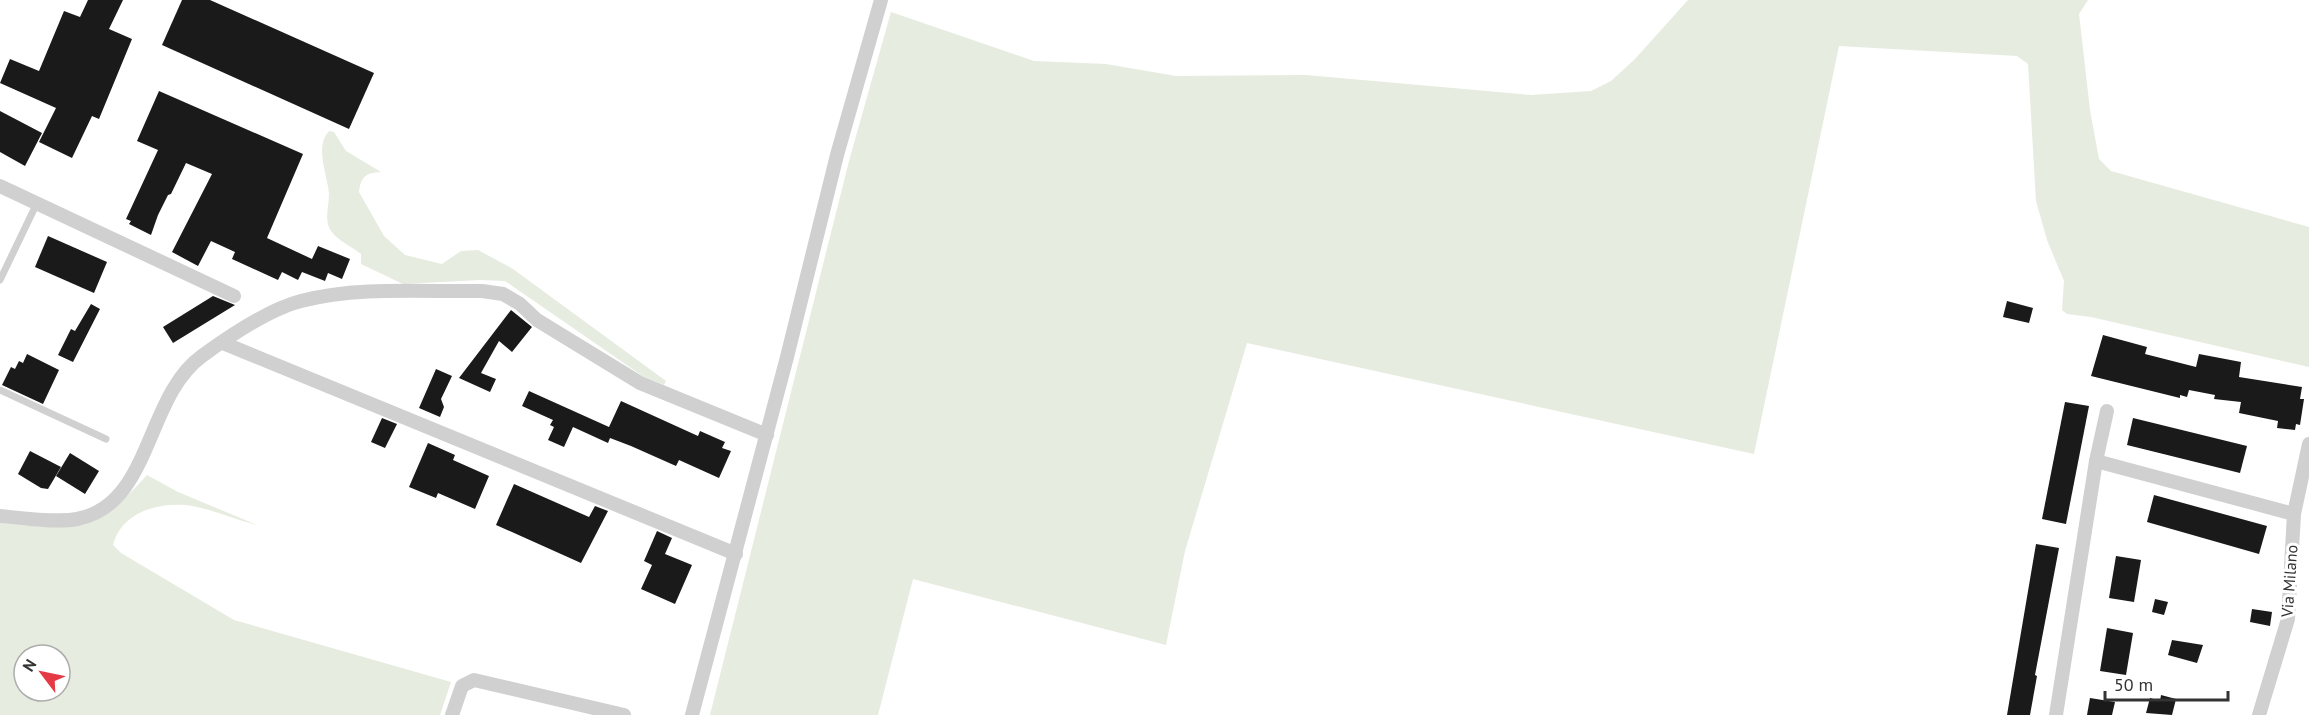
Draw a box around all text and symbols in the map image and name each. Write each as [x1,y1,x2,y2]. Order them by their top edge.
street label: Via Milano [2276,544,2302,619]
north arrow [12,643,72,703]
text: N [18,655,41,675]
scale bar [2105,664,2228,702]
text: 50 m [2114,673,2153,696]

